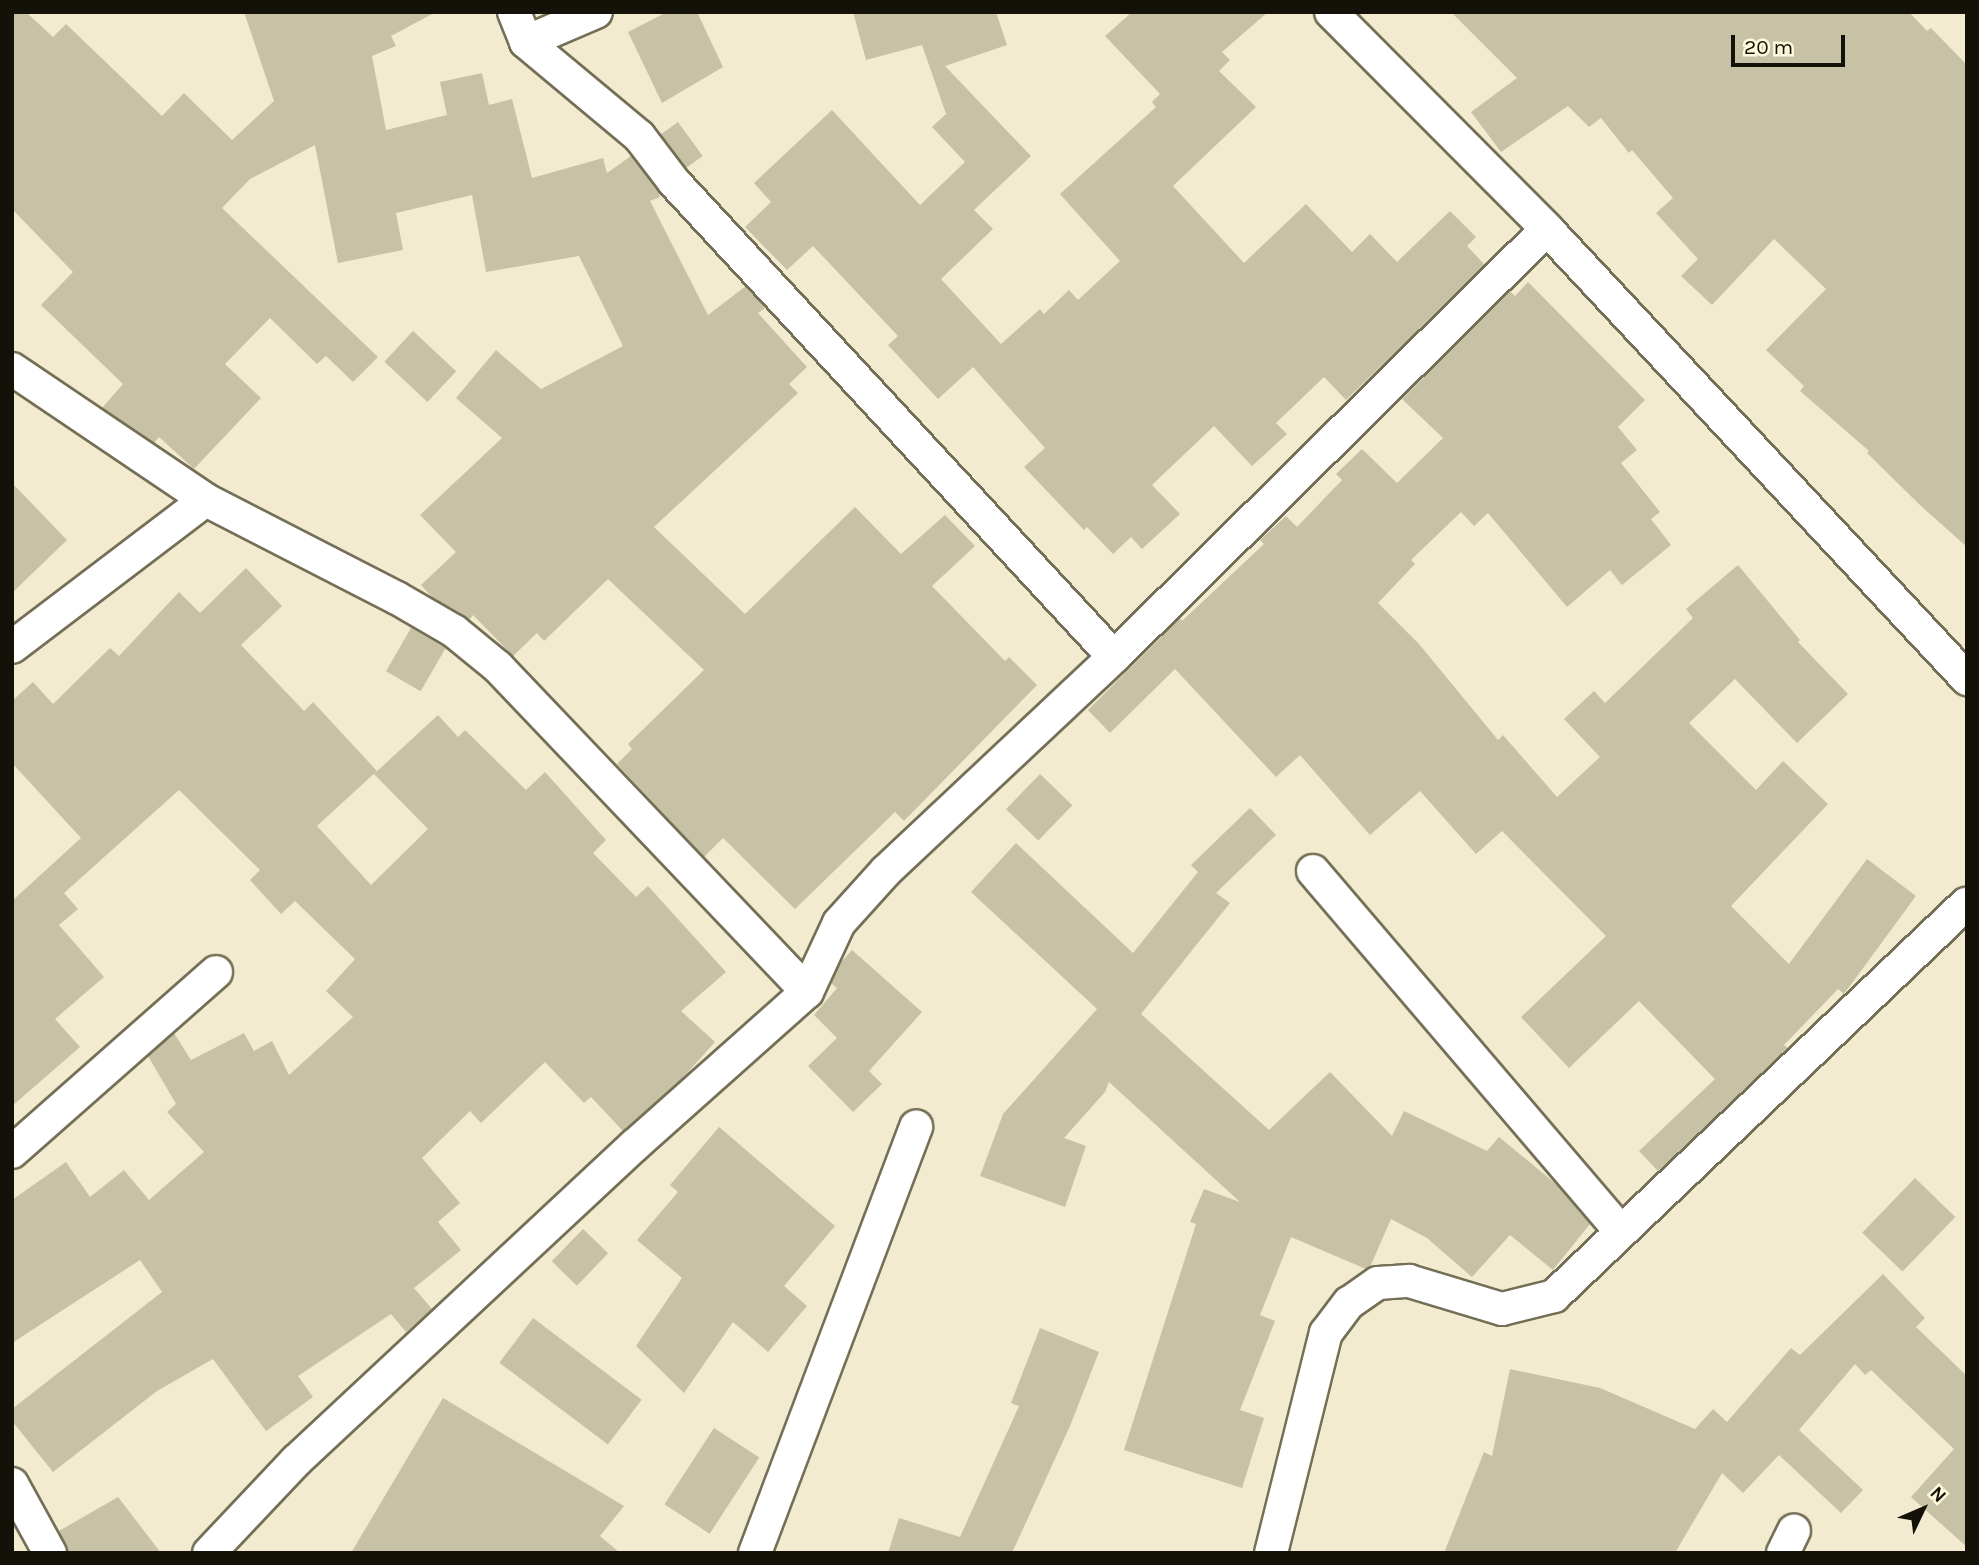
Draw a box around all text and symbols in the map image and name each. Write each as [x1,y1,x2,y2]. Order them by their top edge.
scale bar [1734,21,1848,65]
text: 20 m [1744,35,1793,59]
north arrow [1888,1474,1958,1544]
text: N [1925,1482,1951,1507]

